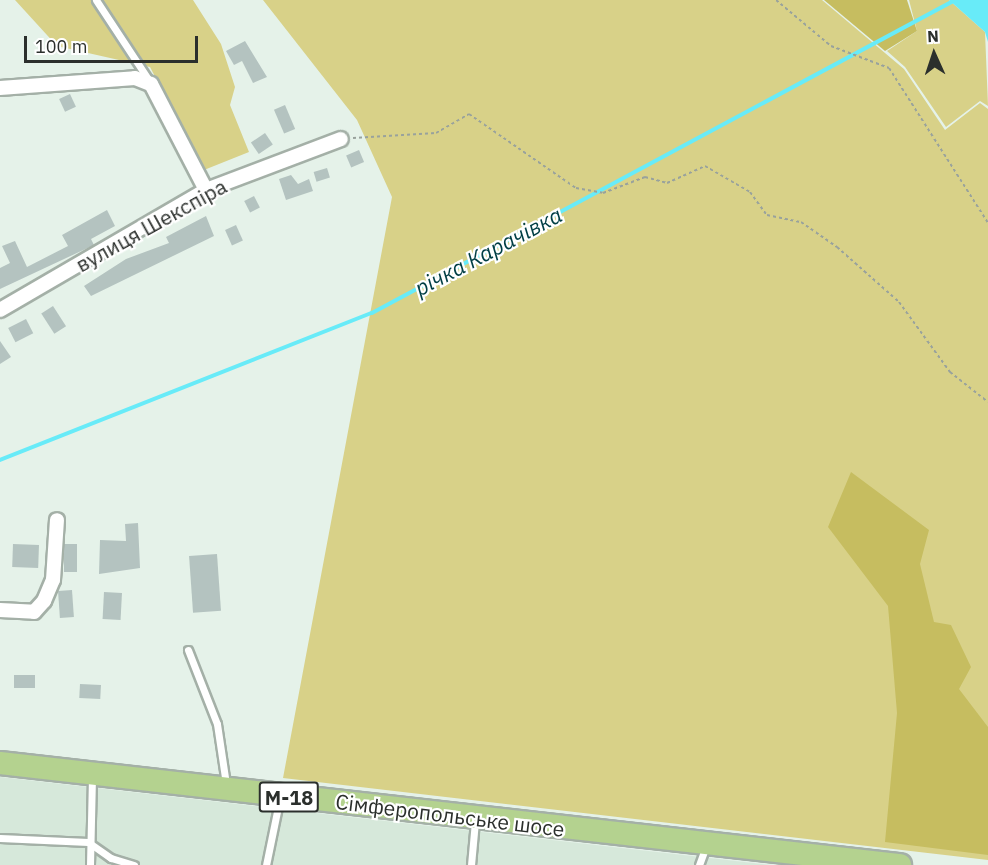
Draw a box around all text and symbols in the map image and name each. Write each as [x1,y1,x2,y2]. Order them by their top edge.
scale bar [27,24,201,62]
north arrow [904,24,964,84]
text: N [927,26,939,46]
text: 100 m [35,35,87,58]
street label: вулиця Шекспіра [71,173,231,277]
water label: річка Карачівка [410,201,566,301]
road number: М-18 [258,780,320,814]
street label: Сімферопольське шосе [334,788,566,842]

